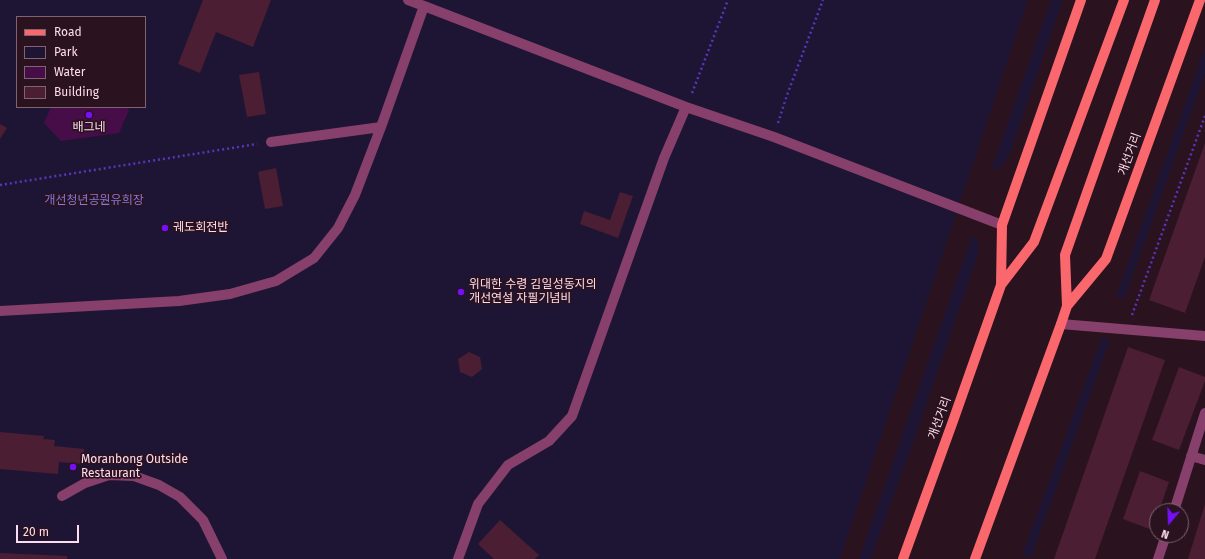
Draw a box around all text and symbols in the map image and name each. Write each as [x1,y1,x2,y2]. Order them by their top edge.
legend [16,16,146,108]
text: Road [54,25,82,39]
text: Park [54,45,78,59]
text: Water [54,65,85,79]
text: Building [54,85,99,99]
marker: 배그네 [84,110,94,120]
place label: 배그네 [72,121,106,135]
street label: 개선거리 [1116,131,1144,177]
park label: 개선청년공원유희장 [44,194,144,208]
place label: 궤도회전반 [173,221,228,235]
marker: 궤도회전반 [160,223,170,233]
place label: 위대한 수령 김일성동지의 개선연설 자필기념비 [469,278,597,306]
marker: 위대한 수령 김일성동지의 개선연설 자필기념비 [456,287,466,297]
street label: 개선거리 [926,395,954,441]
place label: Moranbong Outside Restaurant [81,453,188,481]
marker: Moranbong Outside Restaurant [68,462,78,472]
north arrow [1149,503,1189,543]
scale bar [18,517,81,543]
text: 20 m [23,525,49,539]
text: N [1160,527,1171,541]

